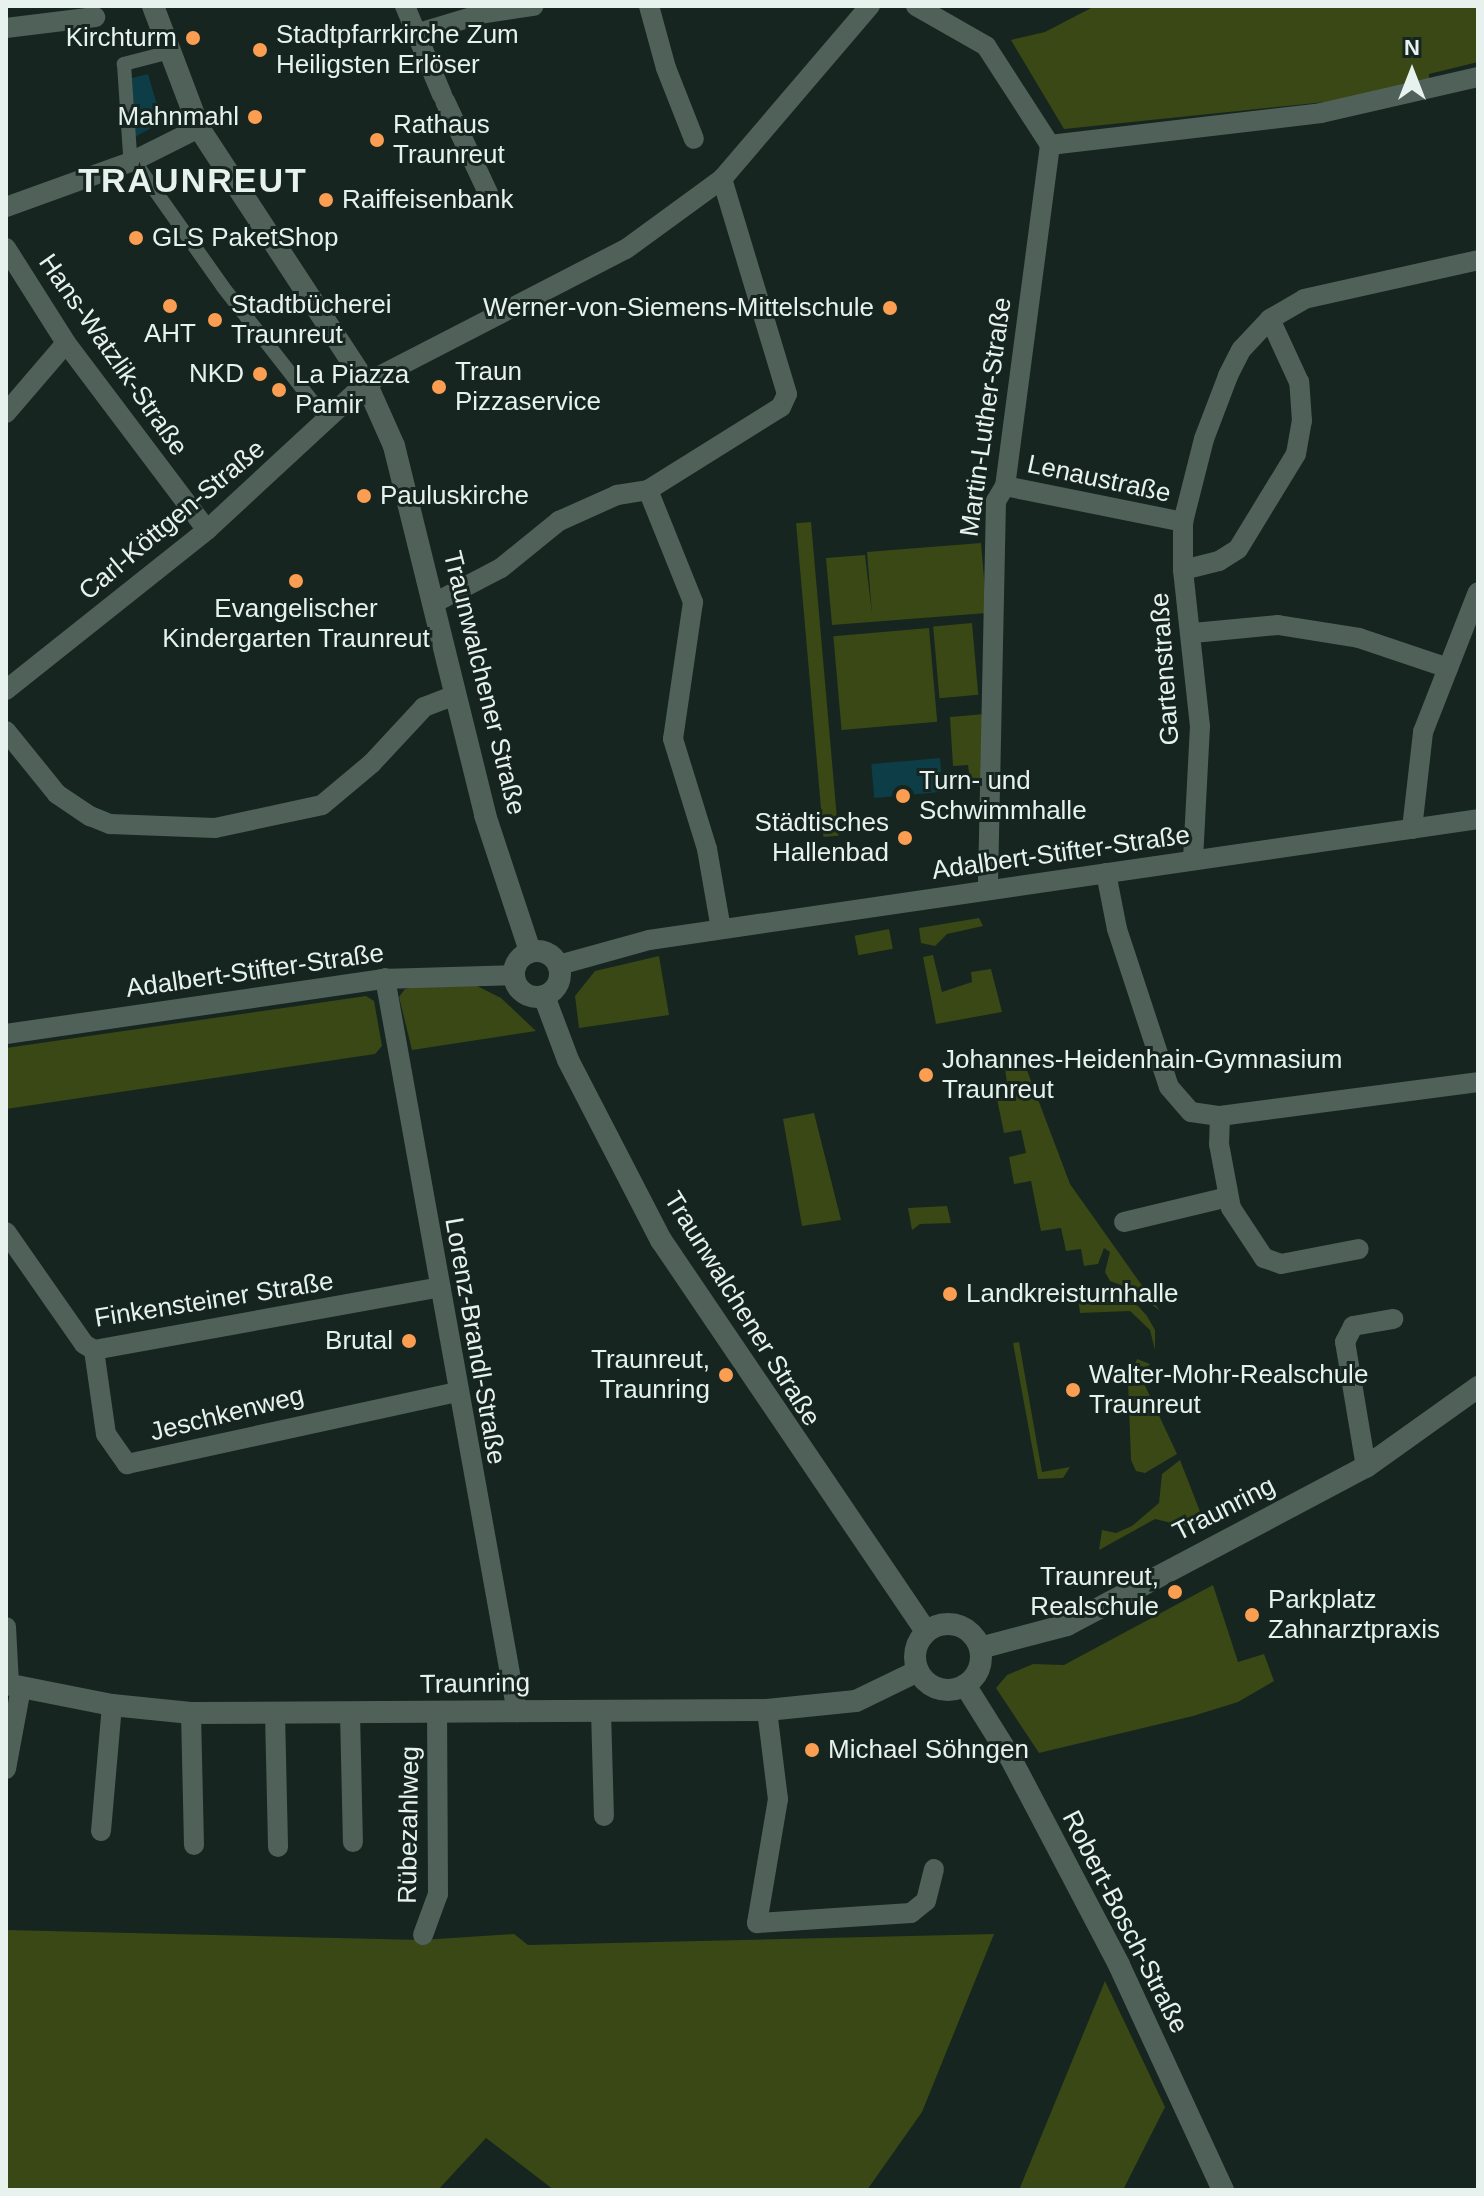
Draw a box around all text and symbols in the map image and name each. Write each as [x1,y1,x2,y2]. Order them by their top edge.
place label: Stadtpfarrkirche Zum Heiligsten Erlöser [276,19,519,80]
place label: Kirchturm [66,22,177,54]
marker: Kirchturm [184,29,202,47]
north arrow [1372,32,1452,112]
text: N [1404,35,1420,60]
marker: Stadtpfarrkirche Zum Heiligsten Erlöser [251,41,269,59]
place label: Mahnmahl [118,101,239,133]
marker: Mahnmahl [246,108,264,126]
place label: Rathaus Traunreut [393,109,505,170]
marker: Rathaus Traunreut [368,131,386,149]
district label: TRAUNREUT [78,161,308,201]
place label: Raiffeisenbank [342,184,514,216]
marker: Raiffeisenbank [317,191,335,209]
place label: GLS PaketShop [152,222,338,254]
marker: GLS PaketShop [127,229,145,247]
street label: Hans-Watzlik-Straße [32,248,194,462]
place label: Stadtbücherei Traunreut [231,289,391,350]
place label: Werner-von-Siemens-Mittelschule [483,292,874,324]
street label: Martin-Luther-Straße [954,295,1018,539]
marker: AHT [161,297,179,315]
marker: Werner-von-Siemens-Mittelschule [881,299,899,317]
marker: Stadtbücherei Traunreut [206,311,224,329]
place label: AHT [144,318,196,350]
place label: Traun Pizzaservice [455,356,601,418]
place label: NKD [189,358,244,390]
place label: La Piazza Pamir [295,359,409,420]
marker: NKD [251,365,269,383]
marker: Traun Pizzaservice [430,378,448,396]
marker: La Piazza Pamir [270,381,288,399]
street label: Carl-Köttgen-Straße [73,433,271,607]
street label: Lenaustraße [1024,449,1174,509]
place label: Pauluskirche [380,480,529,512]
marker: Pauluskirche [355,487,373,505]
street label: Traunwalchener Straße [436,548,532,818]
marker: Evangelischer Kindergarten Traunreut [287,572,305,590]
street label: Gartenstraße [1144,592,1186,746]
place label: Evangelischer Kindergarten Traunreut [162,593,430,654]
place label: Turn- und Schwimmhalle [919,765,1087,826]
marker: Turn- und Schwimmhalle [894,787,912,805]
place label: Städtisches Hallenbad [755,807,889,868]
street label: Adalbert-Stifter-Straße [930,819,1192,887]
marker: Städtisches Hallenbad [896,829,914,847]
street label: Adalbert-Stifter-Straße [124,937,386,1005]
place label: Johannes-Heidenhain-Gymnasium Traunreut [942,1044,1342,1106]
marker: Johannes-Heidenhain-Gymnasium Traunreut [917,1066,935,1084]
street label: Traunwalchener Straße [657,1186,827,1432]
street label: Lorenz-Brandl-Straße [438,1215,512,1467]
street label: Finkensteiner Straße [92,1266,336,1334]
place label: Landkreisturnhalle [966,1278,1178,1310]
marker: Landkreisturnhalle [941,1285,959,1303]
place label: Brutal [325,1325,393,1357]
marker: Brutal [400,1332,418,1350]
place label: Traunreut, Traunring [591,1344,710,1406]
place label: Walter-Mohr-Realschule Traunreut [1089,1359,1368,1420]
marker: Traunreut, Traunring [717,1366,735,1384]
street label: Jeschkenweg [147,1380,307,1448]
marker: Walter-Mohr-Realschule Traunreut [1064,1381,1082,1399]
street label: Traunring [1168,1470,1280,1548]
place label: Traunreut, Realschule [1030,1561,1159,1622]
marker: Traunreut, Realschule [1166,1583,1184,1601]
place label: Parkplatz Zahnarztpraxis [1268,1584,1440,1646]
marker: Parkplatz Zahnarztpraxis [1243,1606,1261,1624]
street label: Traunring [420,1667,530,1701]
place label: Michael Söhngen [828,1734,1029,1766]
marker: Michael Söhngen [803,1741,821,1759]
street label: Rübezahlweg [392,1746,426,1904]
street label: Robert-Bosch-Straße [1055,1805,1195,2039]

